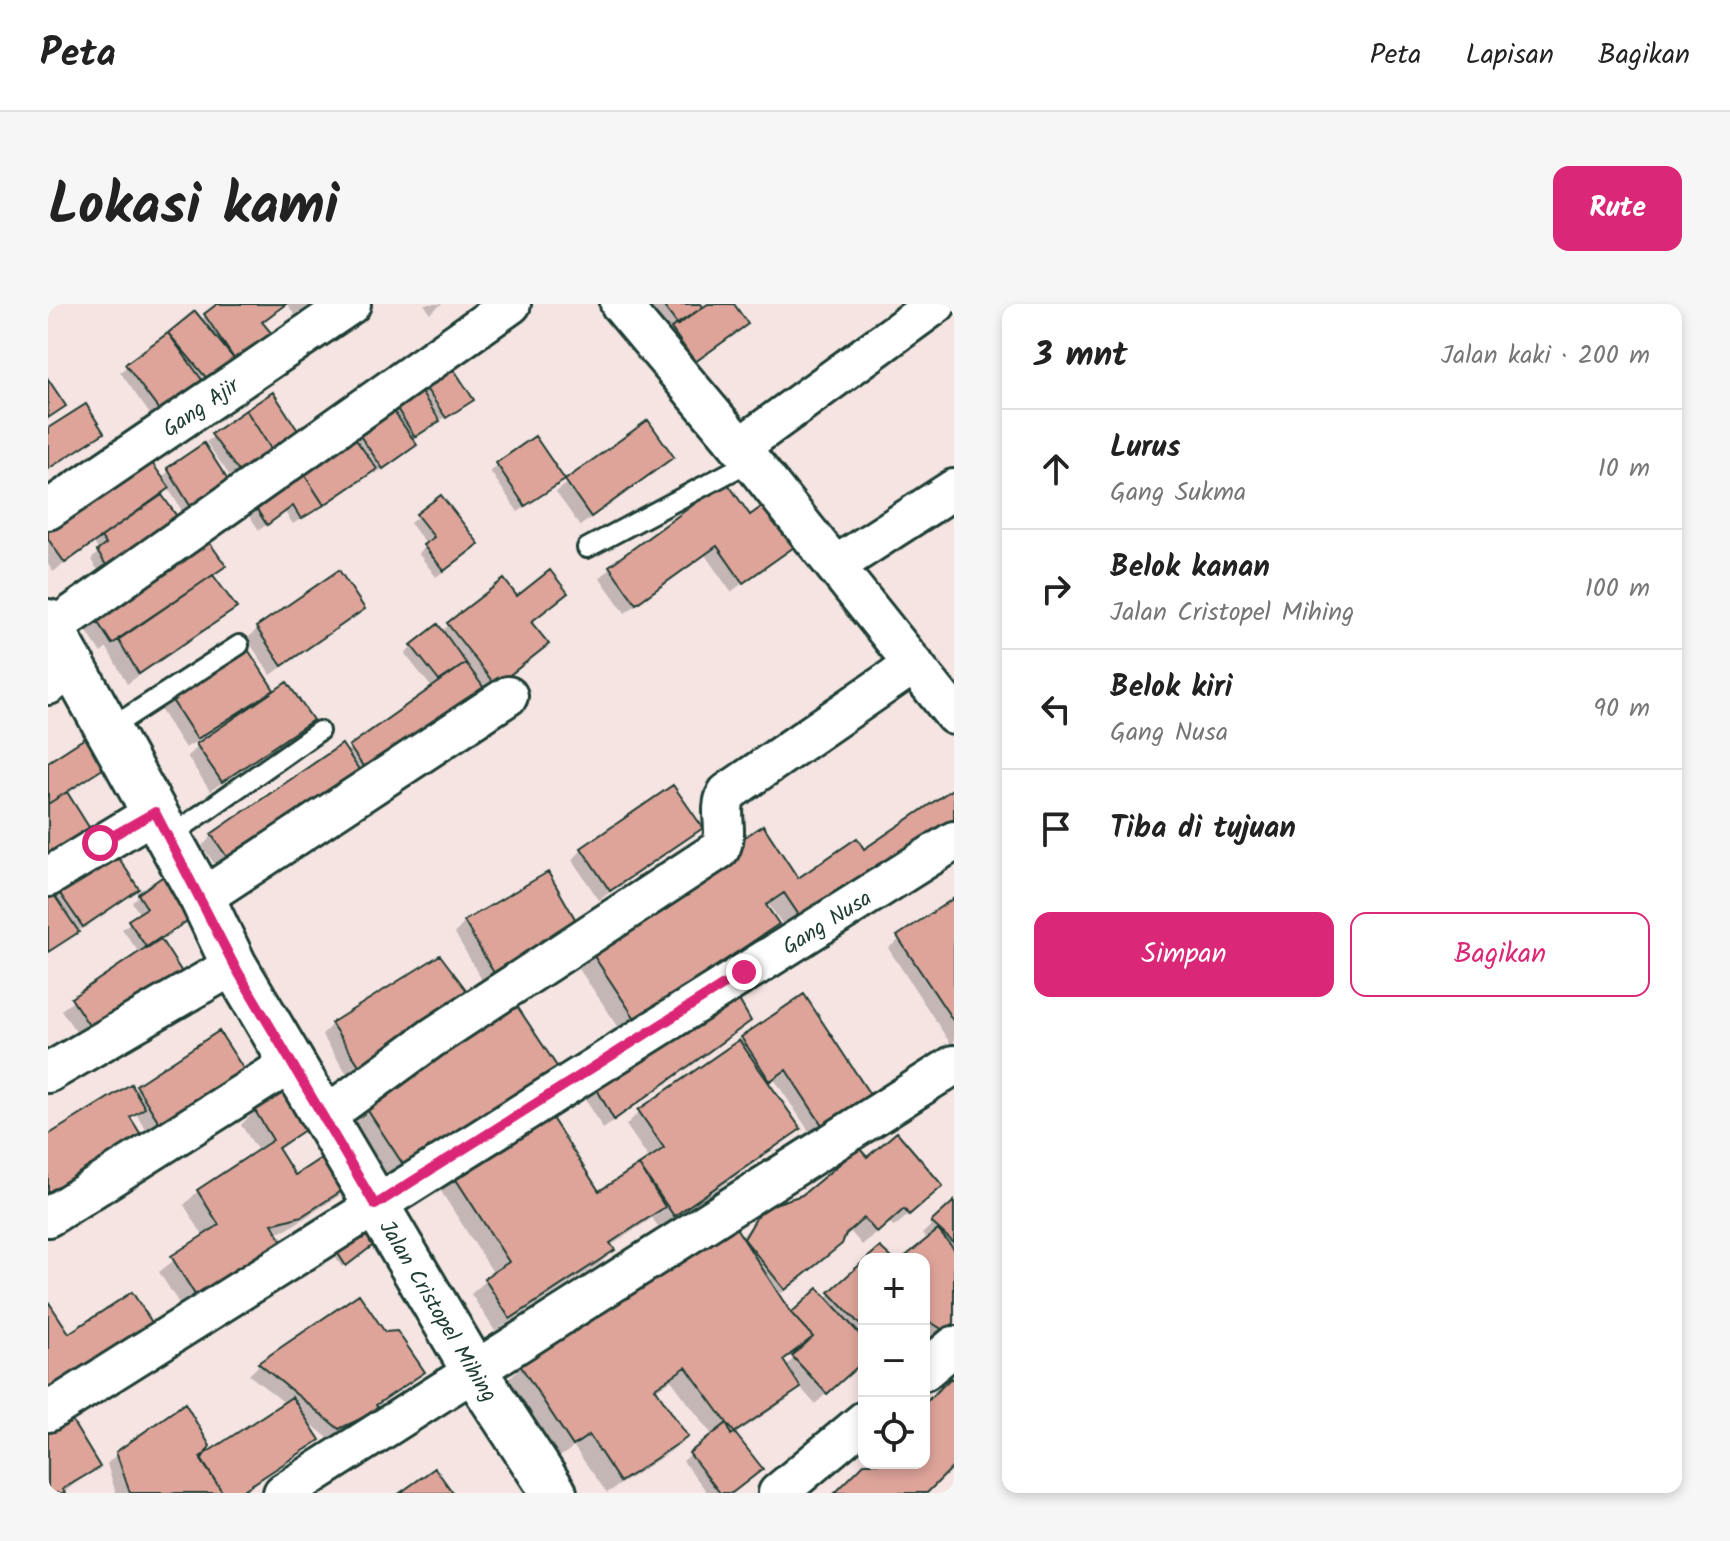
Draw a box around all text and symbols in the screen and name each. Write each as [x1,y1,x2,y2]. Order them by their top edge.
text: Peta [40,25,116,85]
text: Peta [1370,33,1421,78]
text: Lapisan [1465,33,1554,78]
text: Bagikan [1598,33,1690,78]
text: Lokasi kami [48,163,339,253]
button: Rute [1553,166,1682,251]
text: 3 mnt [1034,329,1128,383]
text: Jalan kaki · 200 m [1441,335,1650,377]
street label: Gang Ajir [156,369,249,447]
text: Lurus [1110,424,1180,472]
icon: ahead [1034,447,1078,491]
text: 10 m [1598,448,1650,490]
text: Gang Sukma [1110,472,1246,514]
text: Belok kanan [1110,544,1270,592]
icon: right [1034,567,1078,611]
text: 100 m [1585,568,1650,610]
text: Jalan Cristopel Mihing [1110,592,1354,634]
text: Belok kiri [1110,664,1233,712]
icon: left [1034,687,1078,731]
text: 90 m [1593,688,1650,730]
text: Gang Nusa [1110,712,1228,754]
text: Tiba di tujuan [1110,805,1296,853]
icon: arrive [1034,807,1078,851]
route start [82,825,118,861]
street label: Gang Nusa [776,882,879,965]
button: Simpan [1034,912,1334,997]
button: Bagikan [1350,912,1650,997]
route end [726,954,762,990]
street label: Jalan Cristopel Mihing [369,1214,505,1410]
map controls [858,1253,930,1469]
button: + [858,1253,930,1325]
button: − [858,1325,930,1397]
button: locate [858,1397,930,1469]

